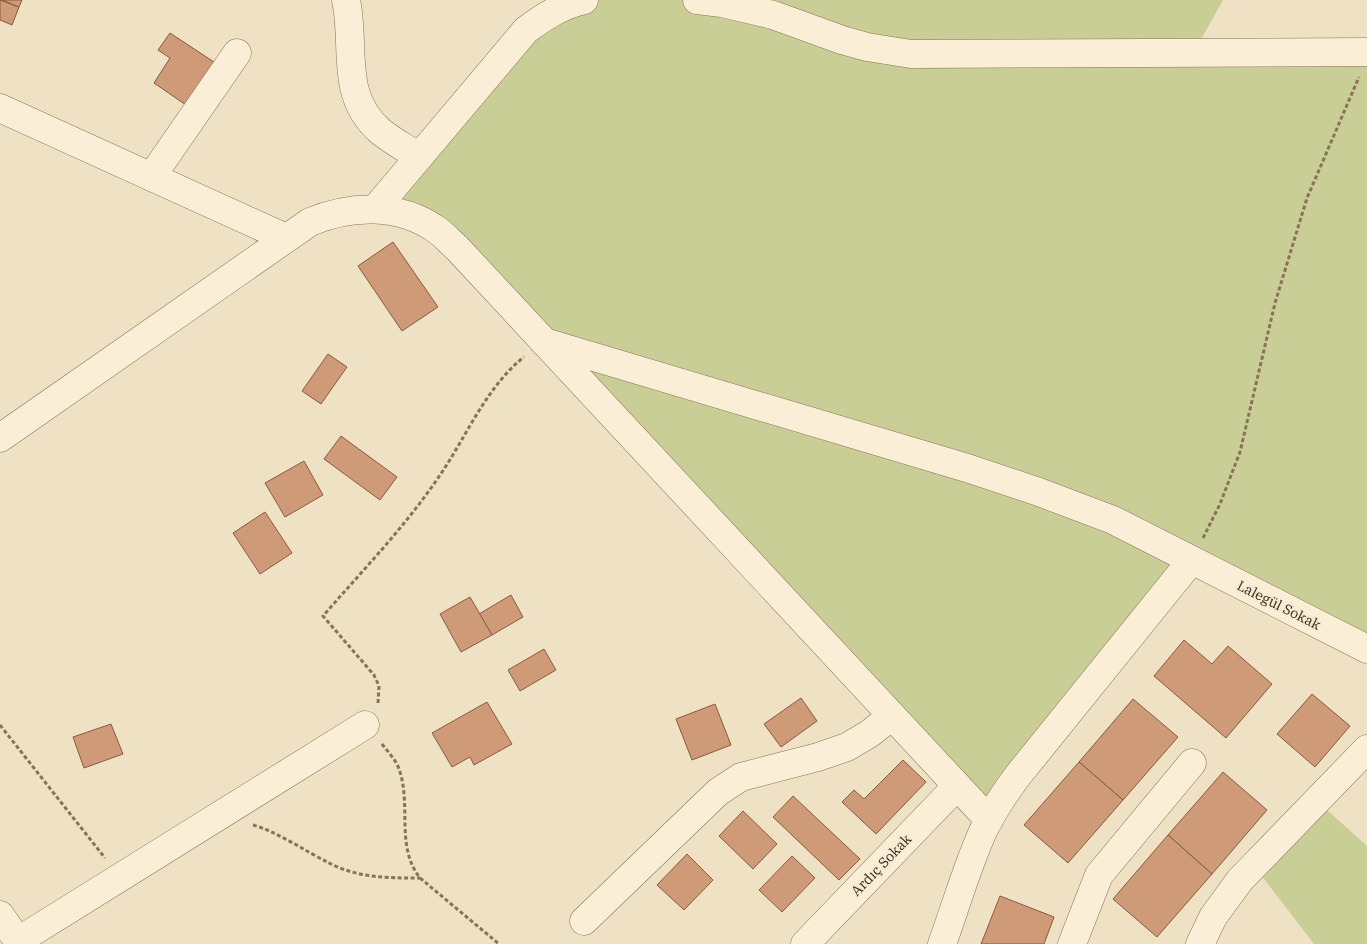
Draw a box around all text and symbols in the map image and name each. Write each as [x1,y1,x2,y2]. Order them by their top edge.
street label: Lalegül Sokak [1234,576,1325,634]
street label: Ardıç Sokak [847,830,916,900]

